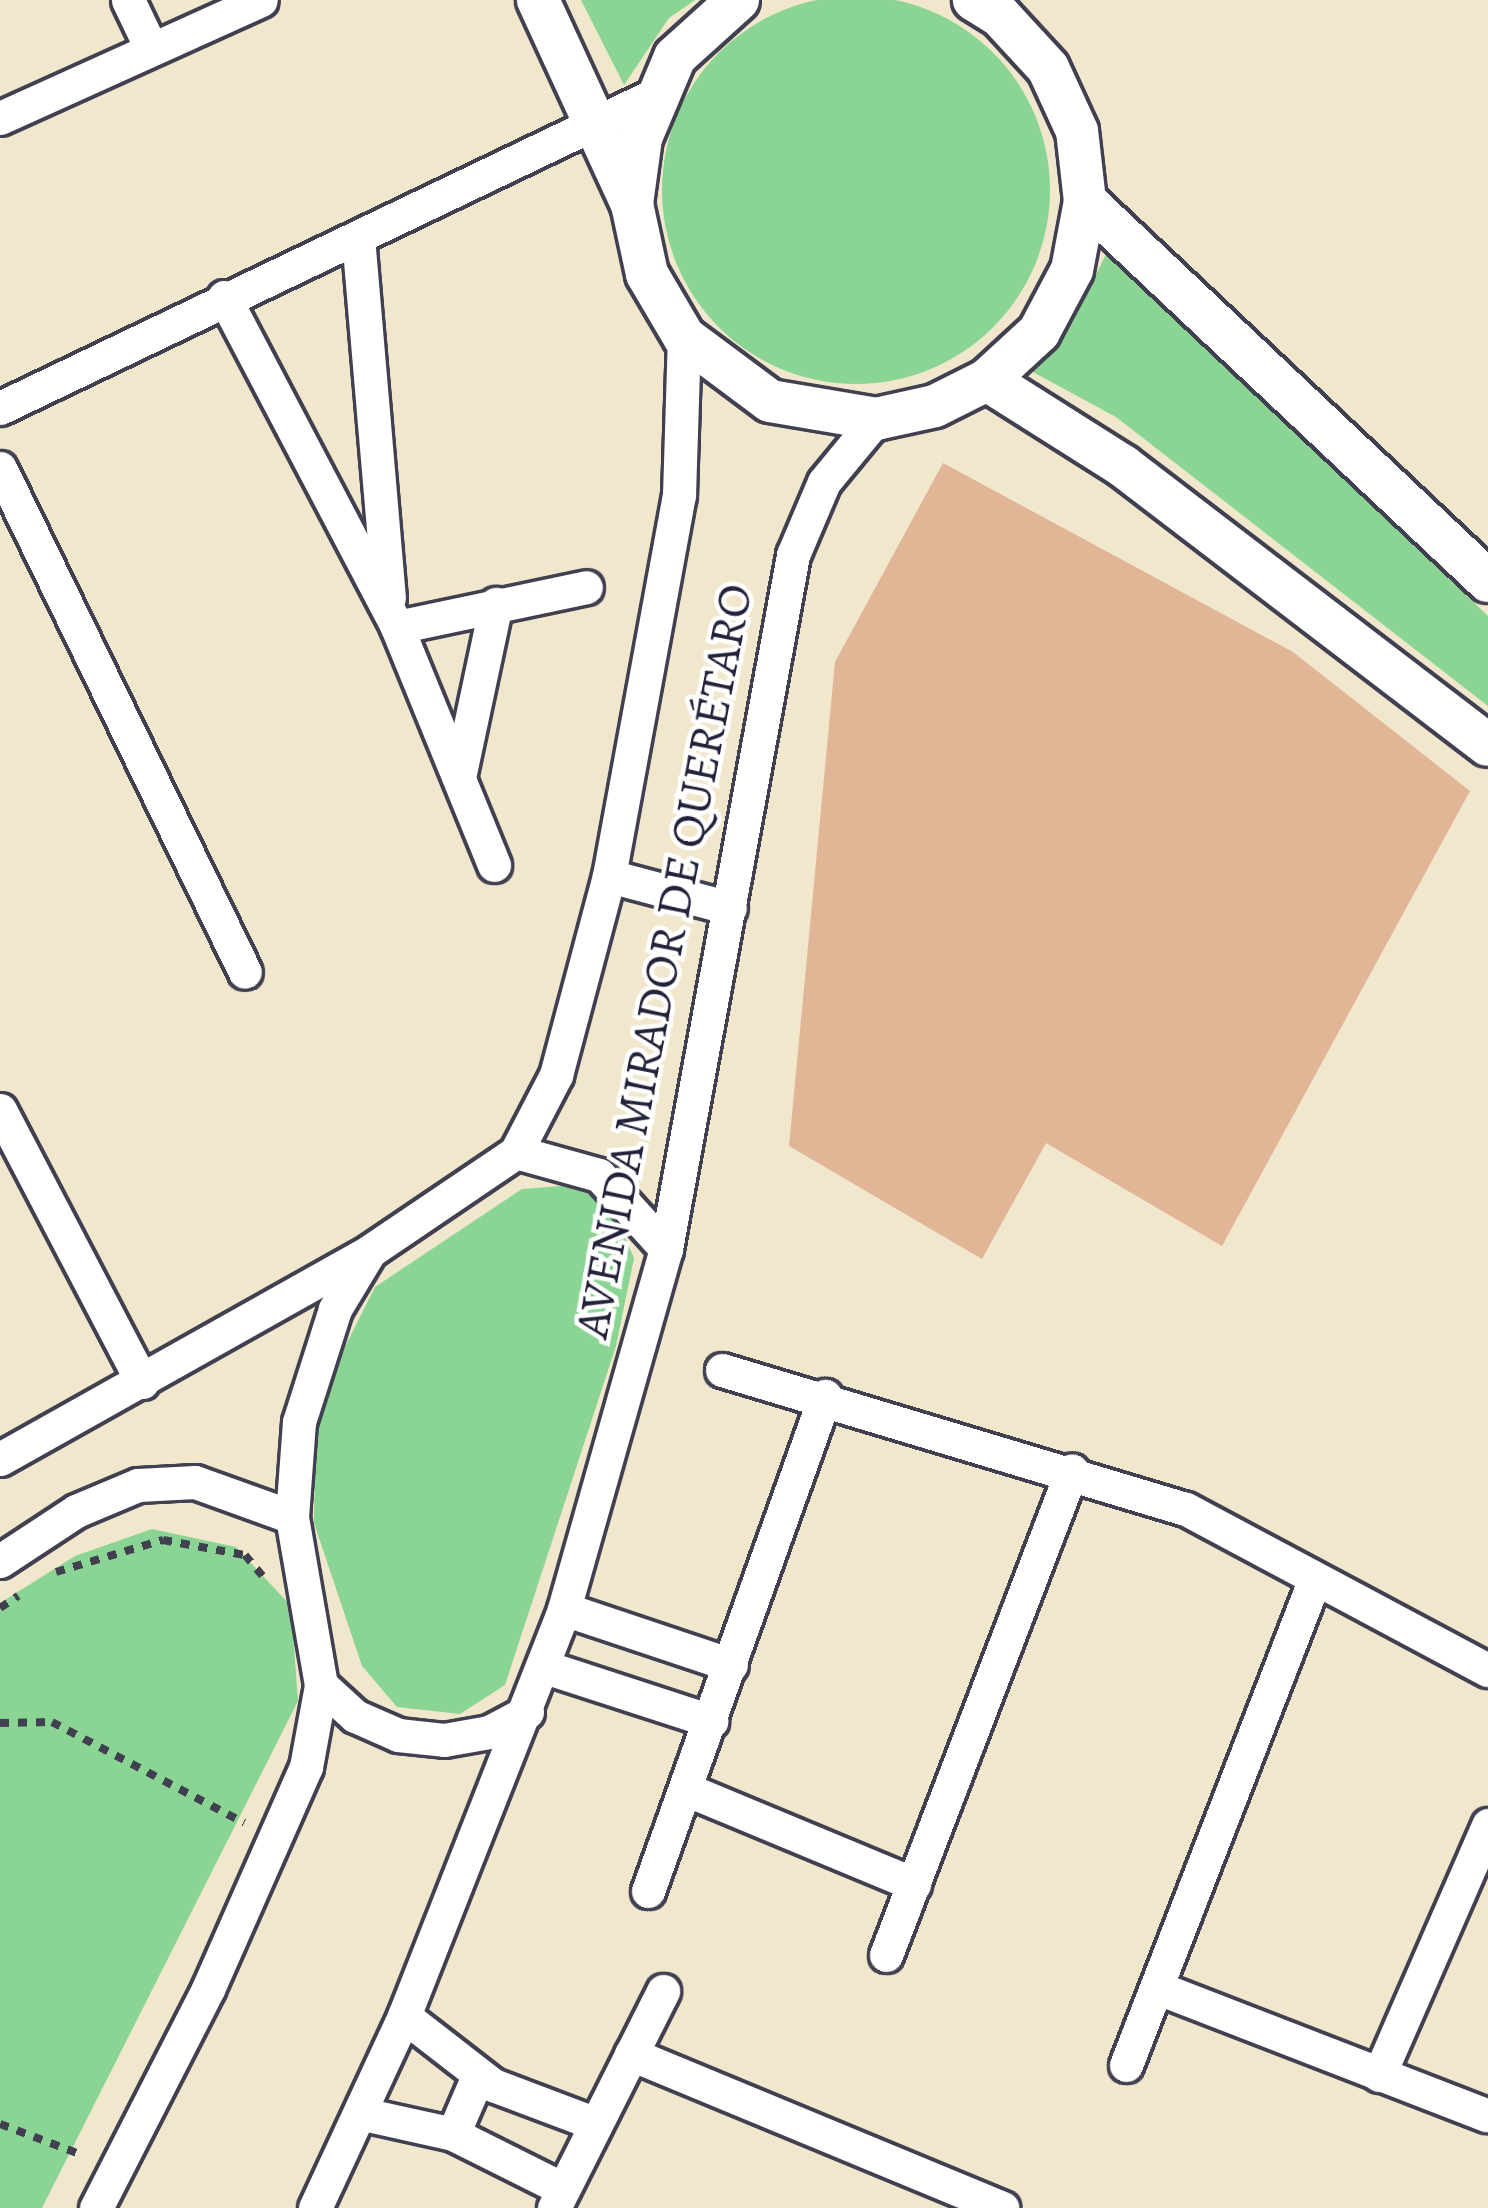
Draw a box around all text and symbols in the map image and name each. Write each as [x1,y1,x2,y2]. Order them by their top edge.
street label: AVENIDA MIRADOR DE QUERÉTARO [563,579,765,1343]

